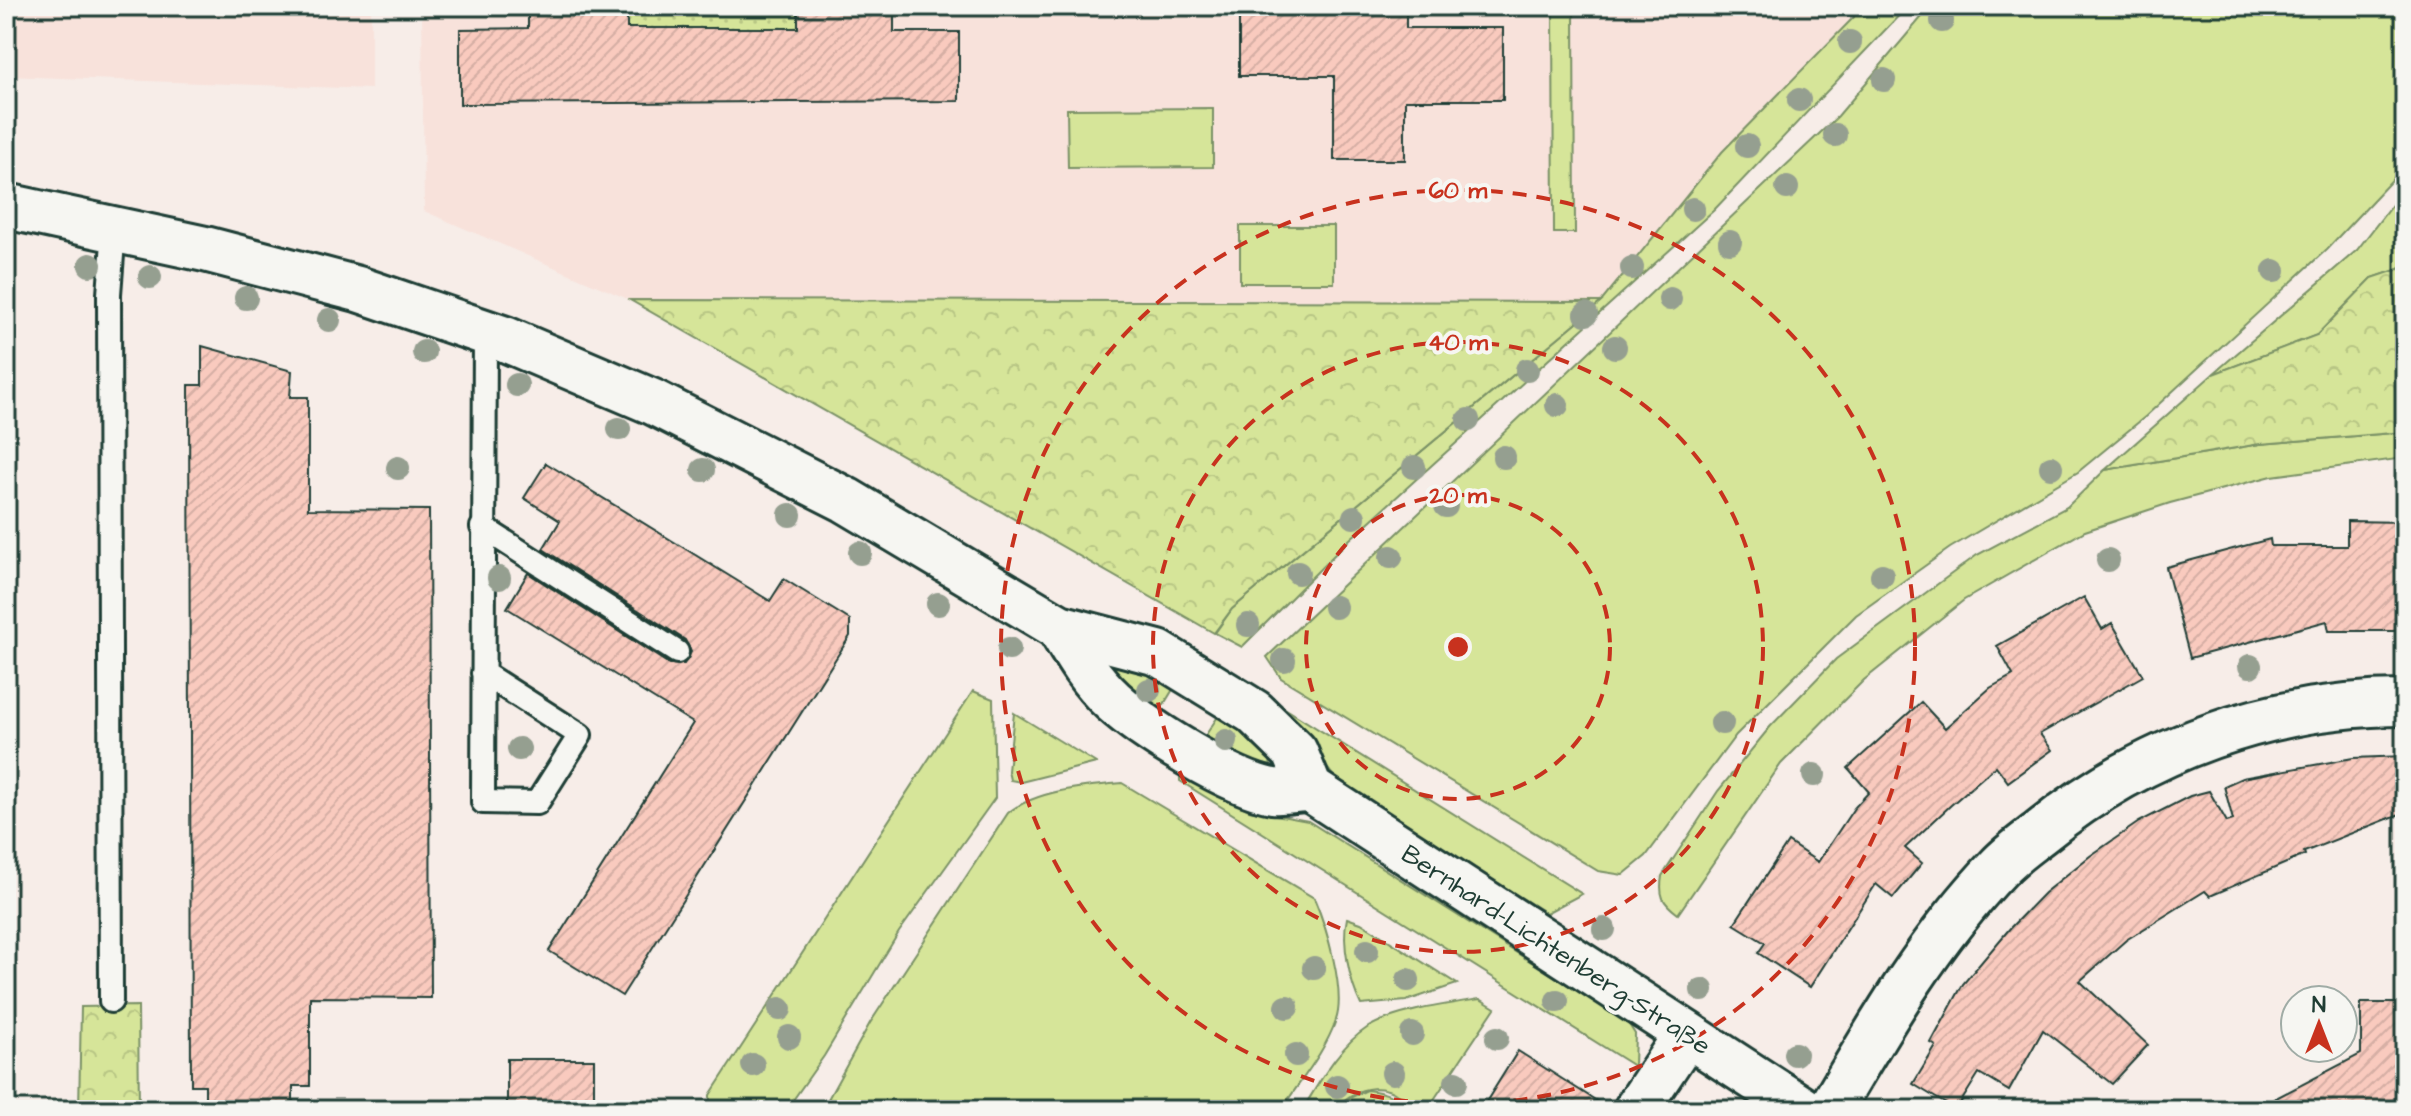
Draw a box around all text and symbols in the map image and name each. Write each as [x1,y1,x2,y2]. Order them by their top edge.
text: 60 m [1429,174,1488,208]
text: 40 m [1428,326,1488,360]
text: 20 m [1428,479,1487,513]
centre of rings [1444,633,1472,661]
street label: Bernhard-Lichtenberg-Straße [1393,836,1718,1065]
north arrow [2279,984,2359,1064]
text: N [2312,990,2326,1021]

